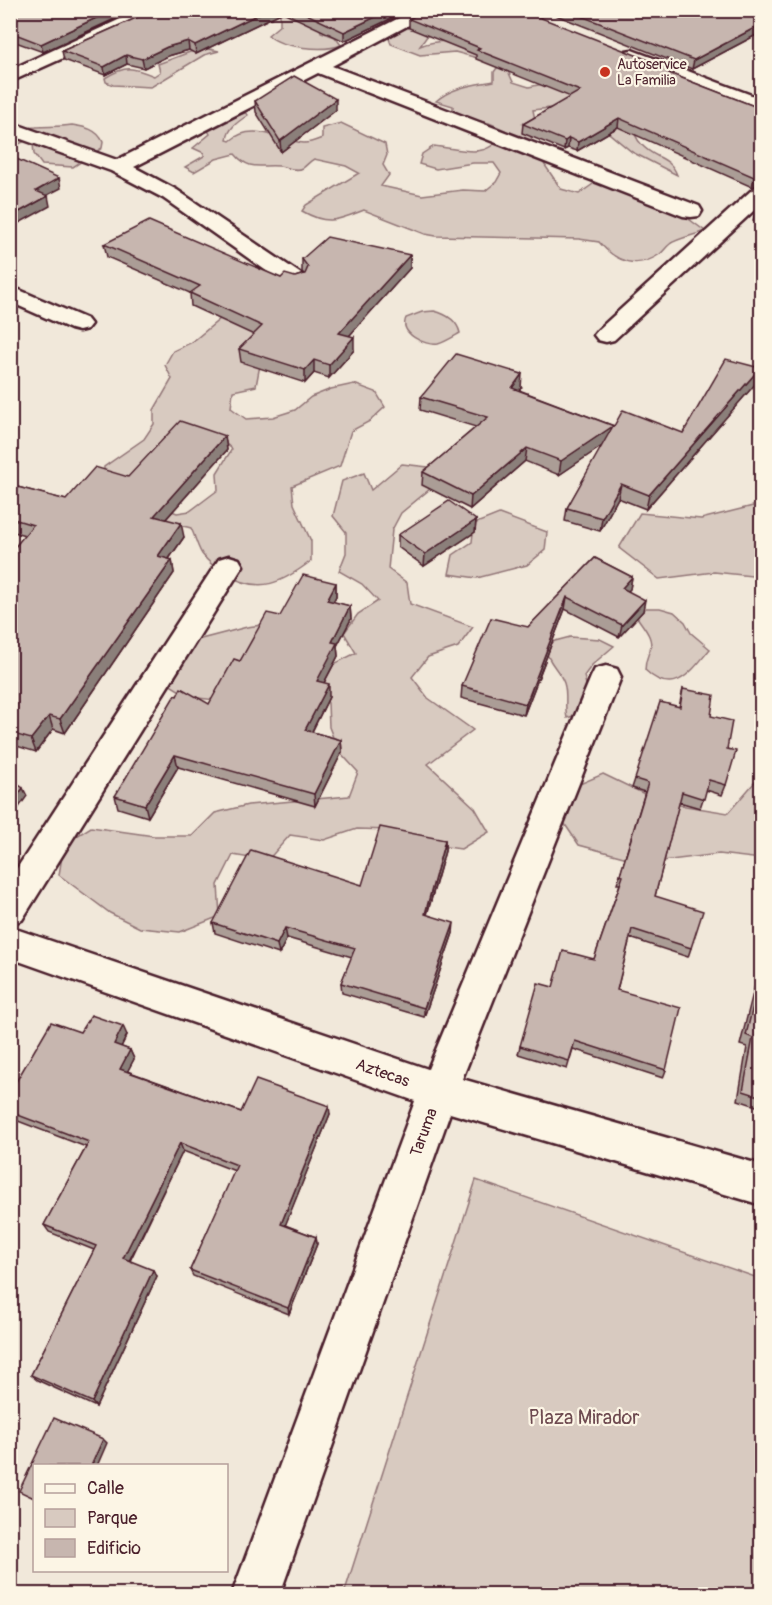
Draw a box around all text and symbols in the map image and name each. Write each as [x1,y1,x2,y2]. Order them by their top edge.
place label: Autoservice La Familia [617,56,687,89]
marker: Autoservice La Familia [598,65,612,79]
street label: Aztecas [353,1054,412,1091]
street label: Taruma [406,1105,442,1159]
park label: Plaza Mirador [529,1405,639,1430]
legend [33,1464,228,1572]
text: Calle [87,1477,124,1500]
text: Parque [87,1507,137,1530]
text: Edificio [87,1537,141,1560]

